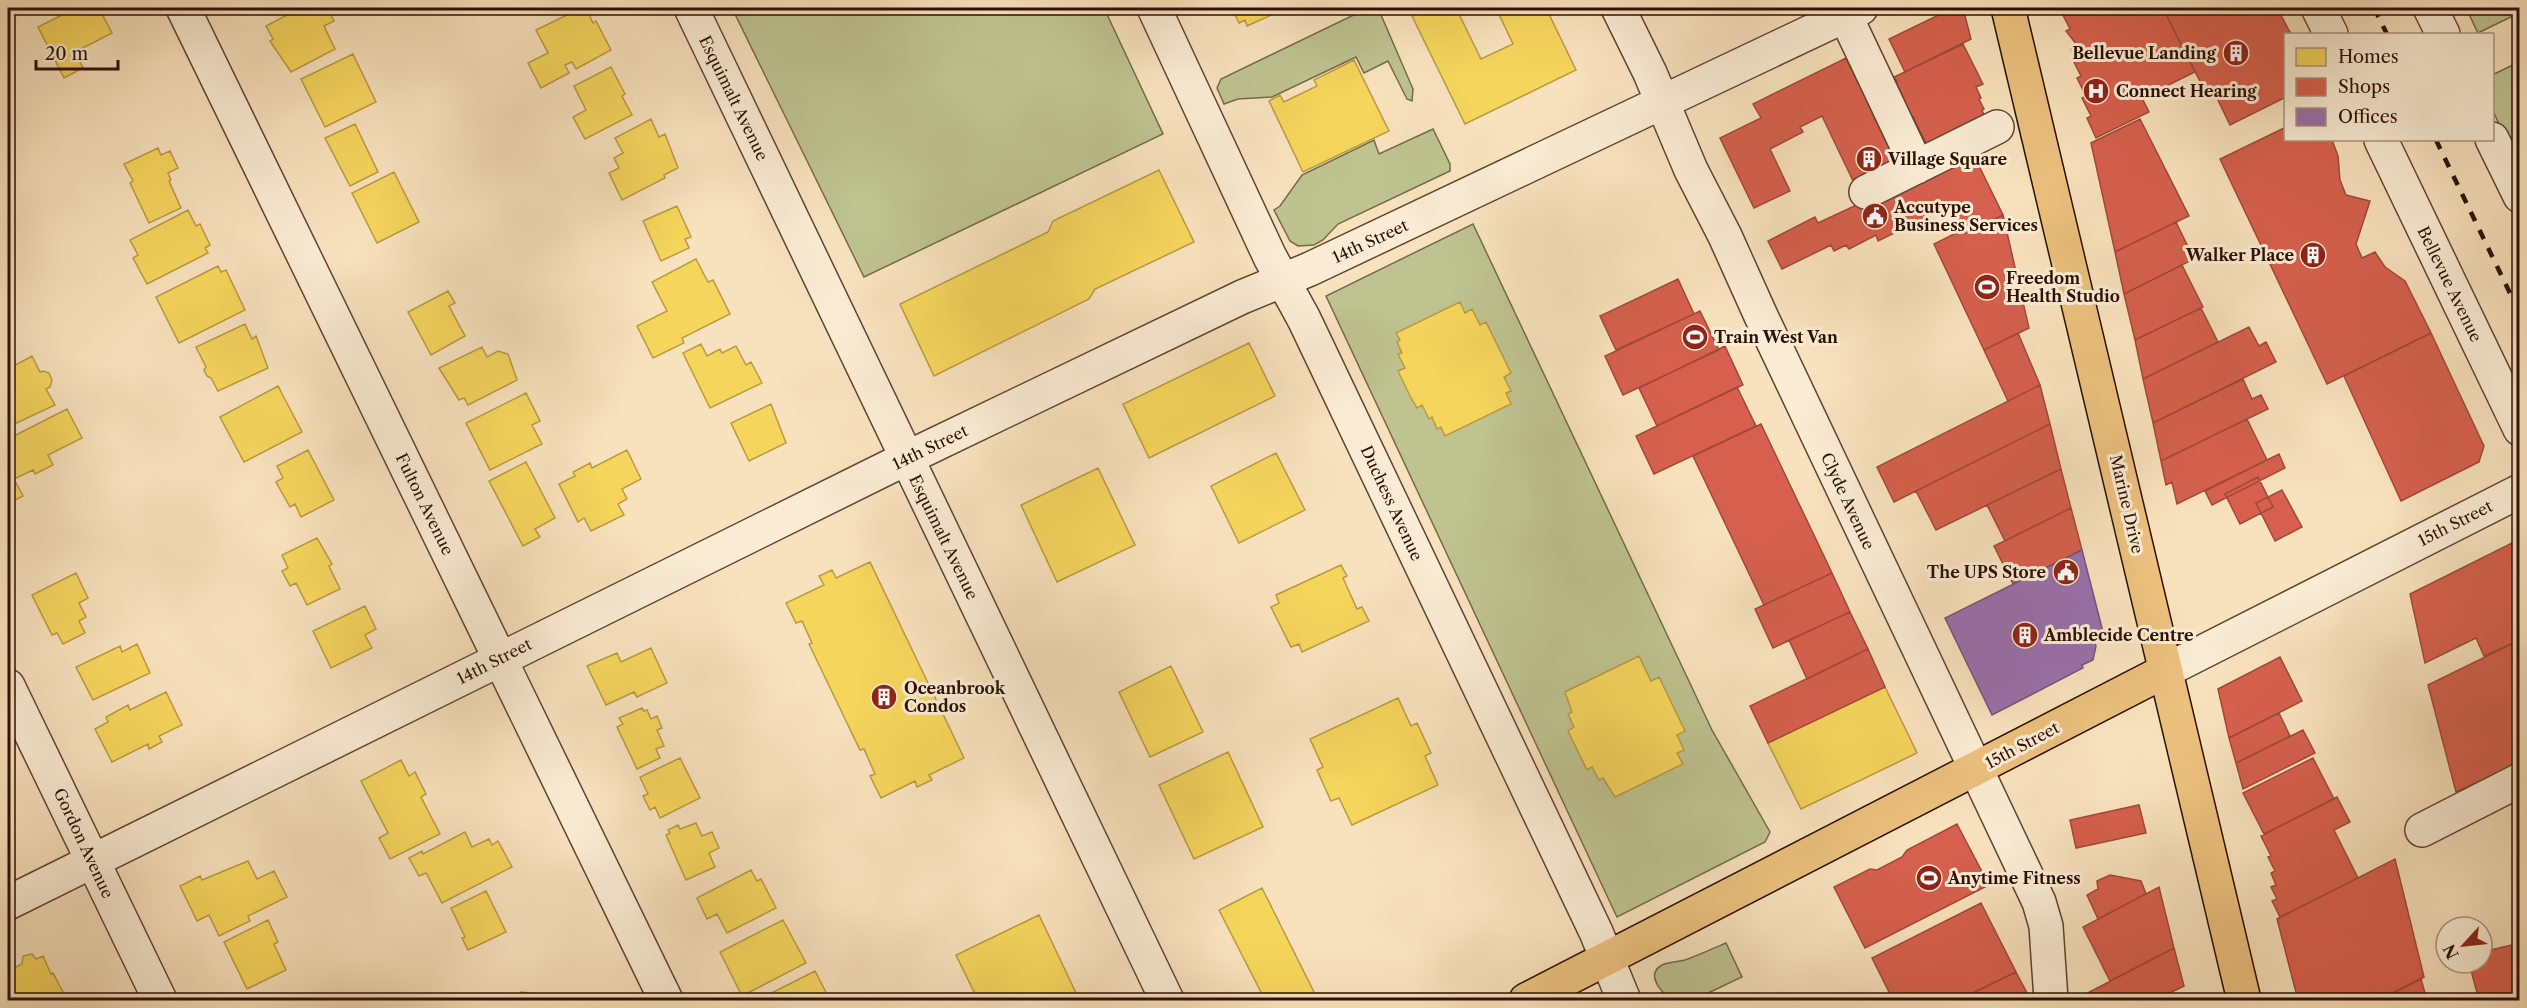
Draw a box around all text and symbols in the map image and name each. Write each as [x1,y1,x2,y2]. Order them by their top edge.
street label: Esquimalt Avenue [695,32,773,164]
scale bar [36,33,118,71]
legend [2284,33,2494,141]
building icon: Bellevue Landing [2221,38,2251,68]
text: 20 m [45,43,89,65]
place label: Bellevue Landing [2072,43,2217,63]
text: Homes [2338,46,2399,68]
hospital icon: Connect Hearing [2081,76,2111,106]
text: Shops [2338,76,2390,98]
place label: Connect Hearing [2116,81,2257,101]
text: Offices [2338,106,2398,128]
building icon: Village Square [1854,144,1884,174]
place label: Village Square [1887,149,2007,169]
place label: Accutype Business Services [1893,197,2038,235]
public building icon: Accutype Business Services [1860,201,1890,231]
street label: 14th Street [1329,215,1411,267]
street label: Bellevue Avenue [2413,223,2487,345]
building icon: Walker Place [2298,240,2328,270]
place label: Walker Place [2185,245,2294,265]
place label: Freedom Health Studio [2006,268,2120,306]
sports icon: Freedom Health Studio [1972,272,2002,302]
sports icon: Train West Van [1680,322,1710,352]
place label: Train West Van [1714,327,1838,347]
street label: 14th Street [889,420,971,474]
street label: Duchess Avenue [1357,442,1427,564]
street label: Clyde Avenue [1817,449,1879,553]
street label: Fulton Avenue [392,450,458,558]
street label: Marine Drive [2106,453,2148,555]
street label: Esquimalt Avenue [905,471,983,603]
street label: 15th Street [2415,496,2496,550]
public building icon: The UPS Store [2051,557,2081,587]
place label: The UPS Store [1927,562,2046,582]
building icon: Amblecide Centre [2010,620,2040,650]
place label: Amblecide Centre [2043,625,2194,645]
street label: 14th Street [453,633,535,688]
place label: Oceanbrook Condos [904,678,1006,716]
building icon: Oceanbrook Condos [869,682,899,712]
street label: 15th Street [1982,717,2063,773]
street label: Gordon Avenue [50,785,118,901]
sports icon: Anytime Fitness [1914,863,1944,893]
place label: Anytime Fitness [1947,868,2081,888]
north arrow [2434,915,2494,975]
text: N [2439,941,2463,963]

